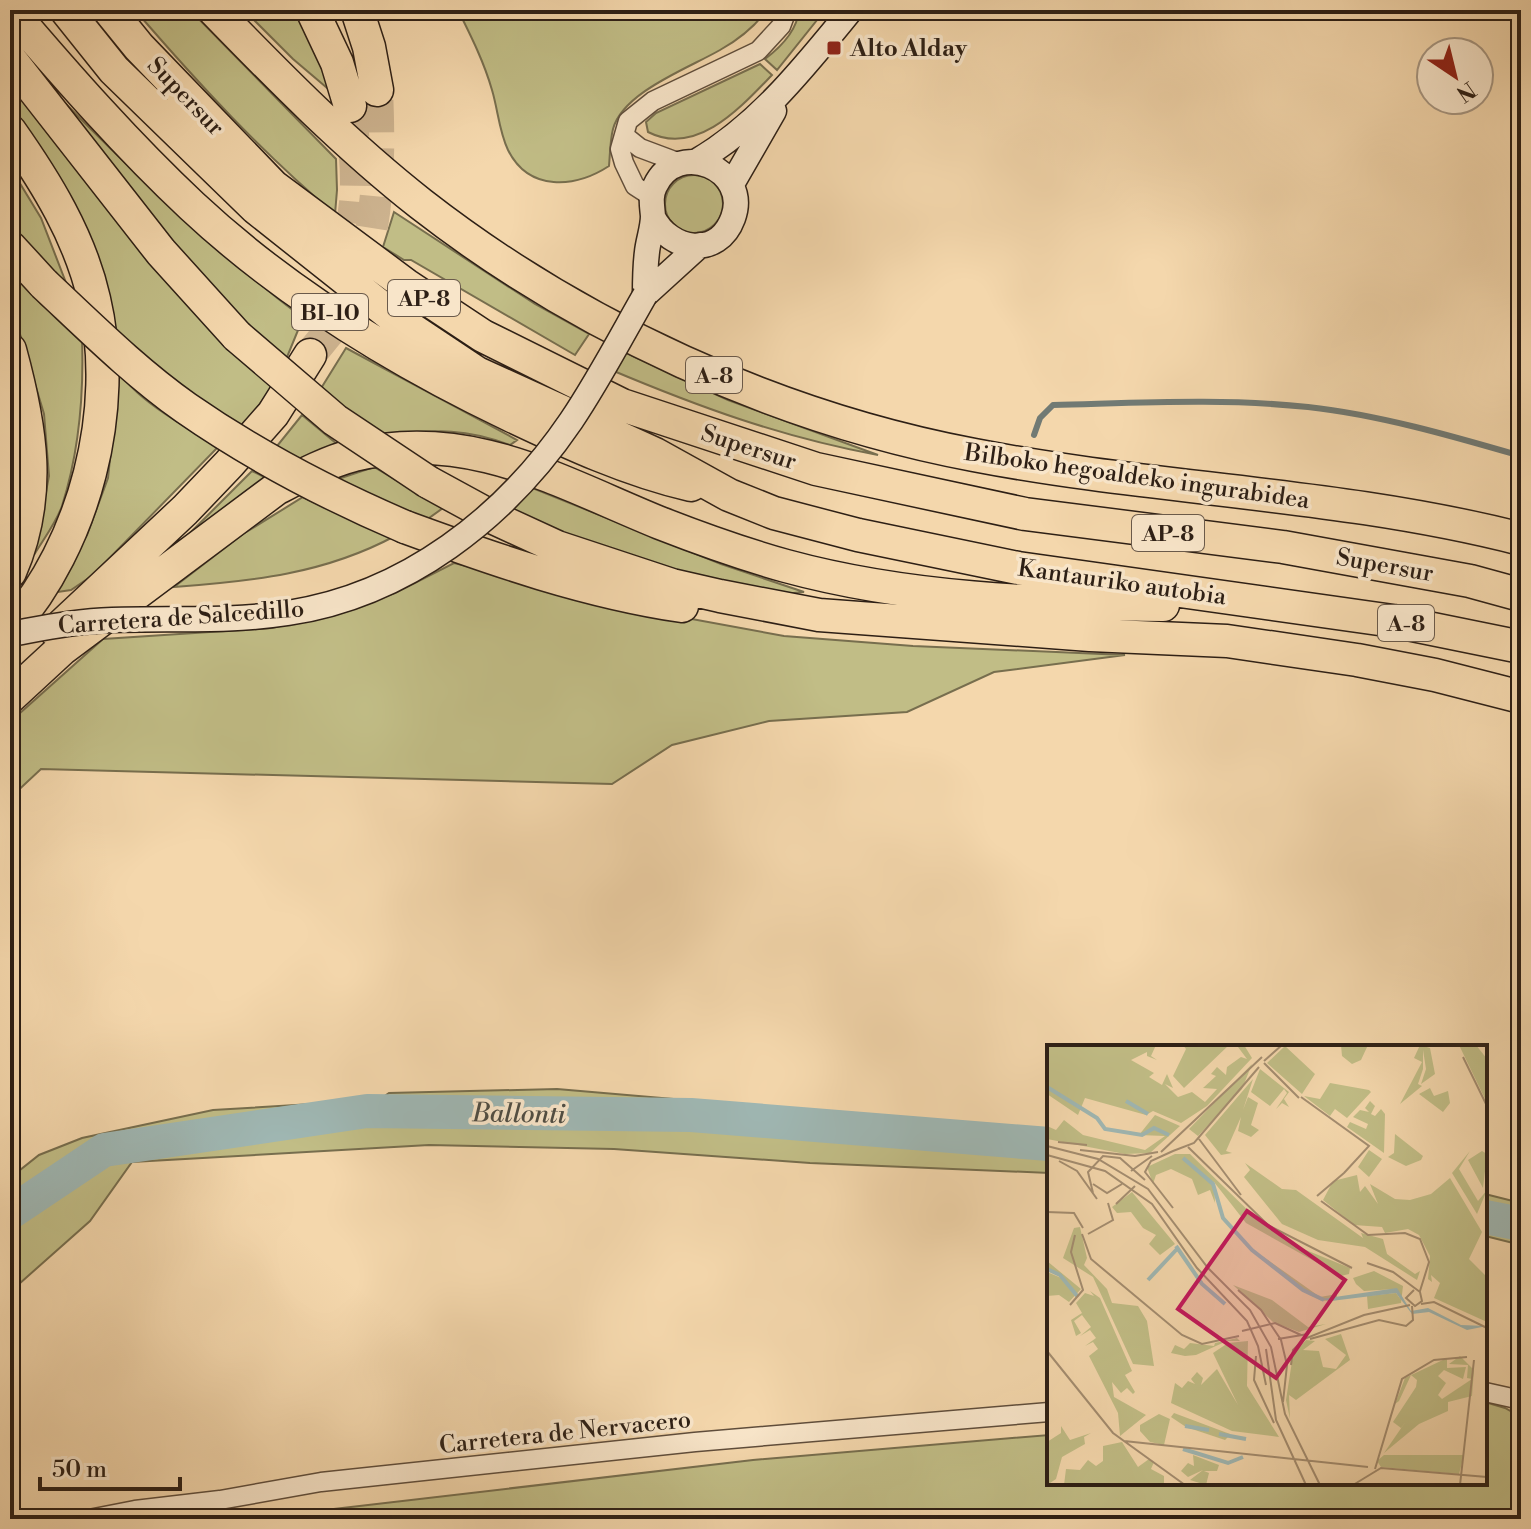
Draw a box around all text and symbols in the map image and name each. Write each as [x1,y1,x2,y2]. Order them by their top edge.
place label: Alto Alday [849,34,968,64]
north arrow [1415,36,1495,116]
marker: Alto Alday [825,39,843,57]
street label: Supersur [140,51,230,143]
text: N [1450,75,1480,108]
road number: AP-8 [388,280,460,316]
road number: BI-10 [292,294,368,330]
road number: A-8 [686,357,742,393]
street label: Supersur [697,418,800,477]
street label: Bilboko hegoaldeko ingurabidea [961,438,1312,516]
road number: AP-8 [1132,515,1204,551]
street label: Supersur [1334,543,1436,589]
street label: Kantauriko autobia [1016,554,1229,613]
street label: Carretera de Salcedillo [57,594,305,642]
road number: A-8 [1378,605,1434,641]
inset map [1047,1045,1487,1485]
water label: Ballonti [471,1097,567,1131]
street label: Carretera de Nervacero [438,1405,693,1461]
scale bar [40,1441,180,1491]
text: 50 m [52,1455,107,1485]

